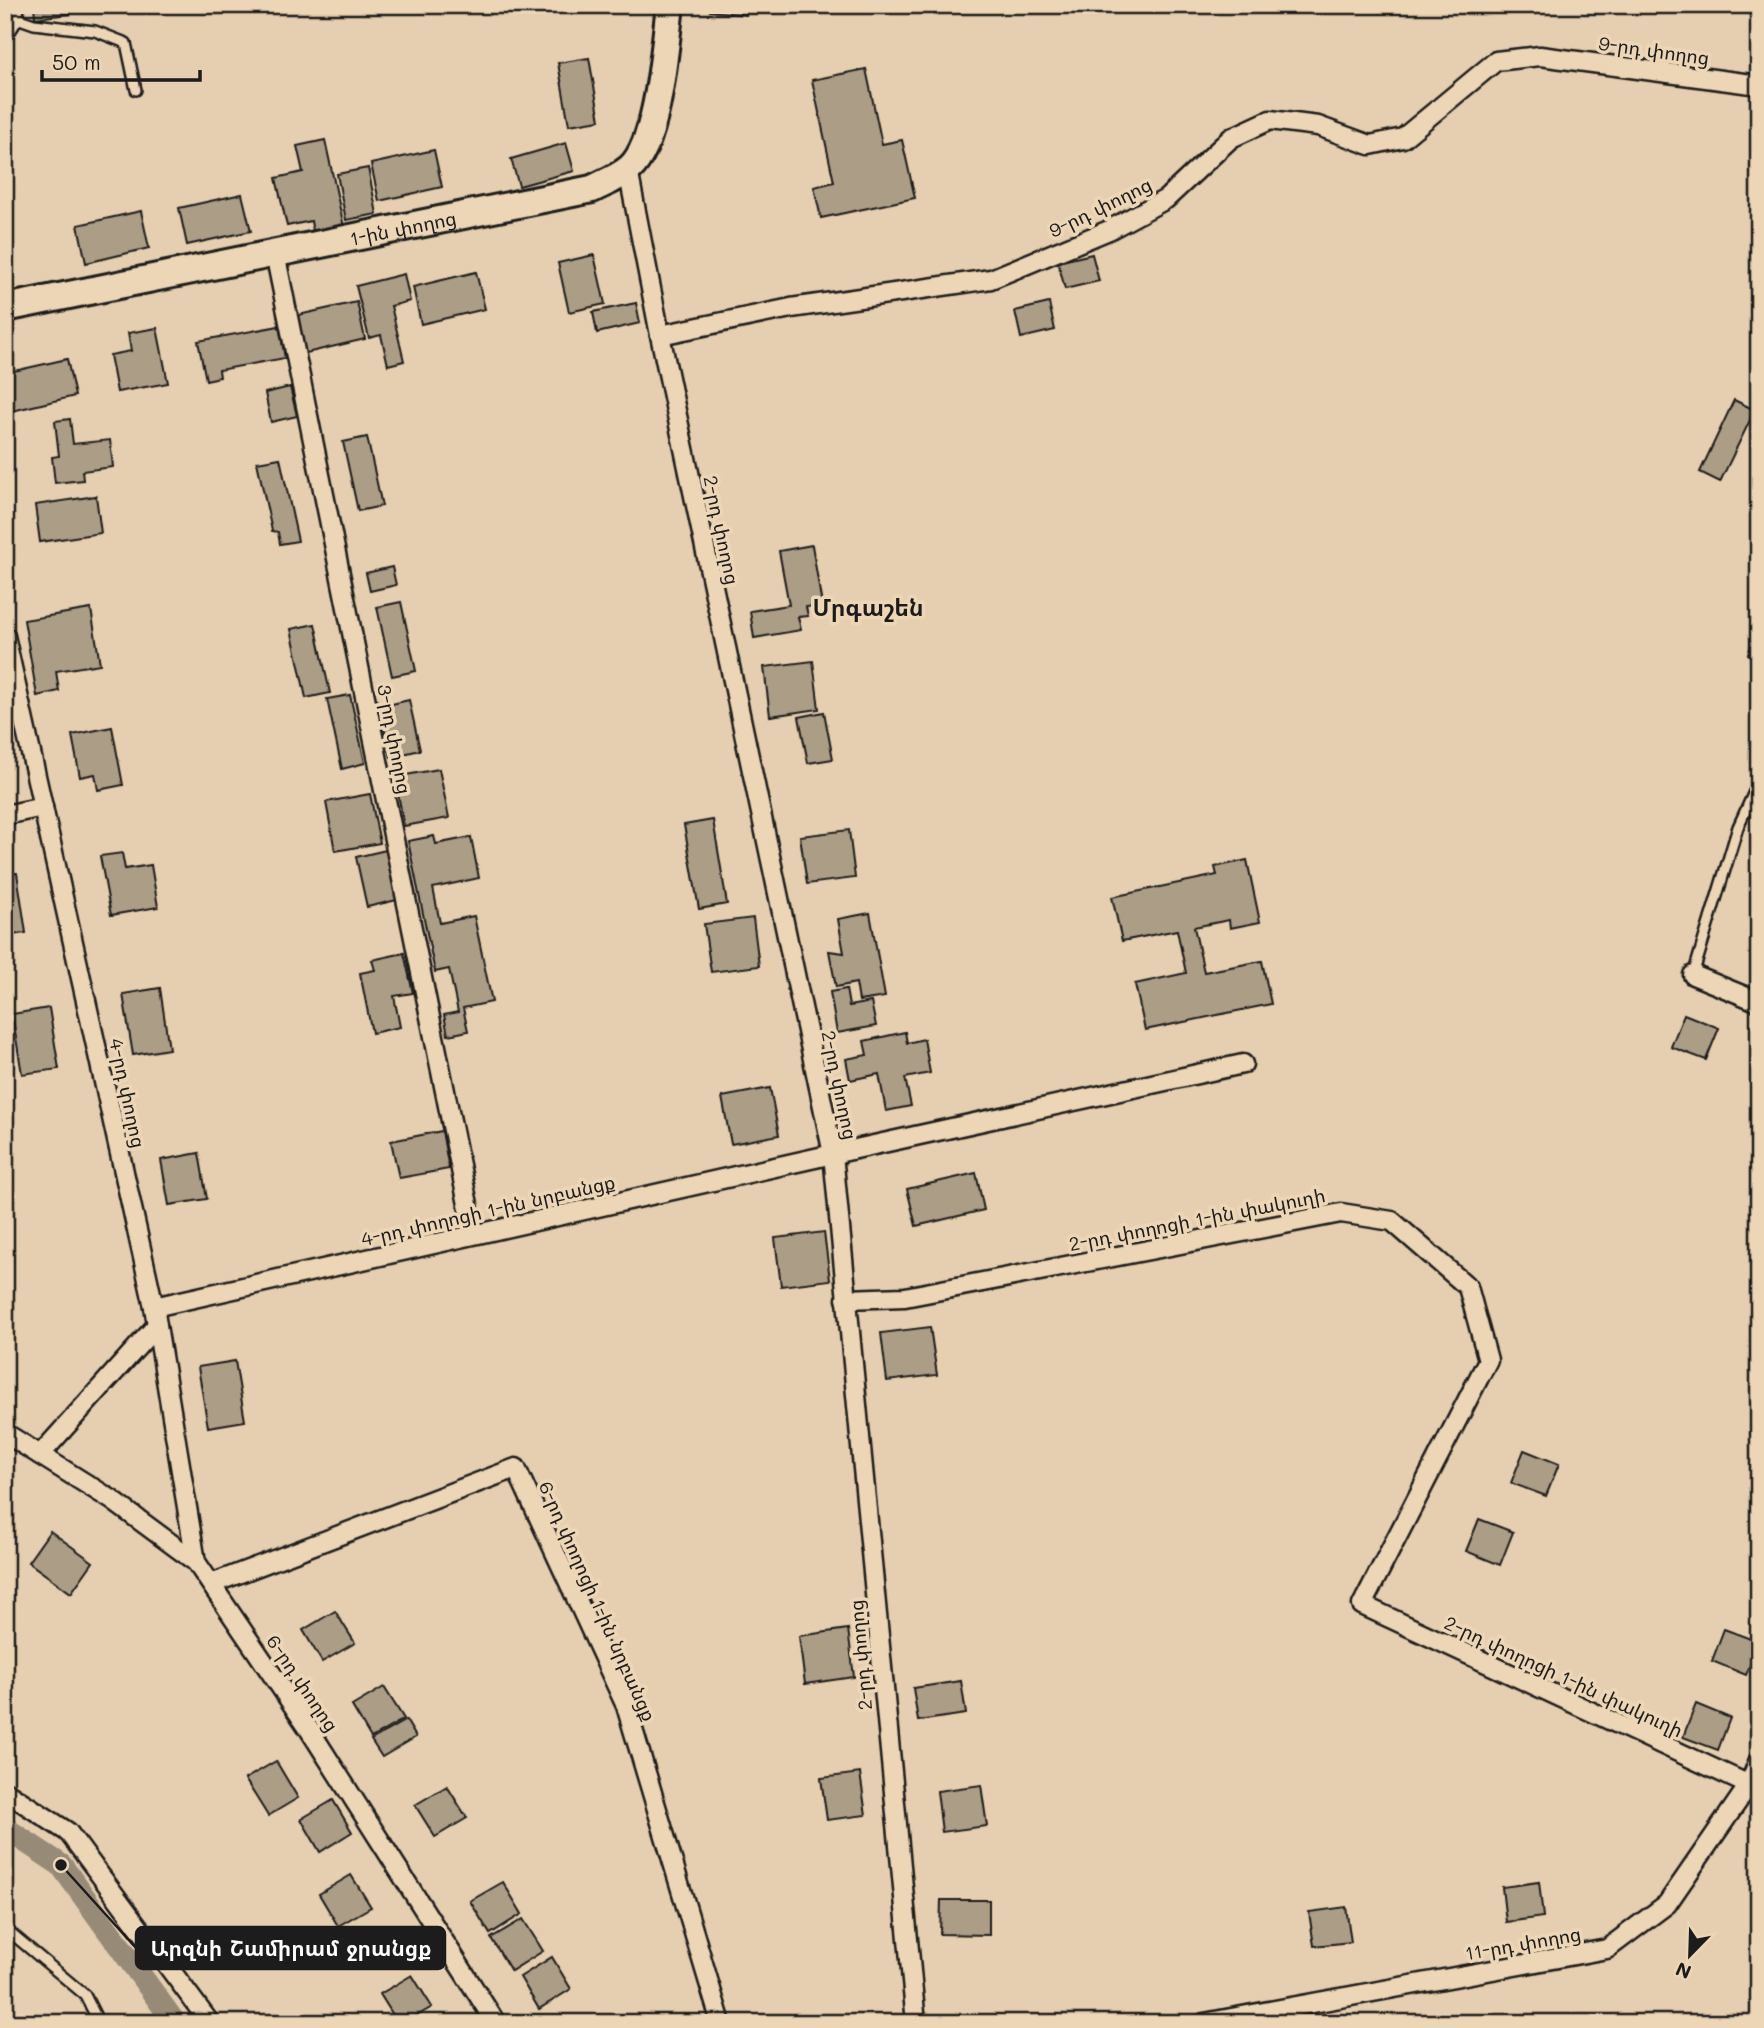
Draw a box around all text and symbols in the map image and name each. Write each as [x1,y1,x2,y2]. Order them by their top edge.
street label: 9-րդ փողոց [1597,30,1711,70]
scale bar [42,38,200,82]
text: 50 m [52,48,101,75]
street label: 9-րդ փողոց [1044,171,1156,243]
street label: 1-ին փողոց [347,204,458,250]
street label: 2-րդ փողոց [698,473,746,587]
district label: Մրգաշեն [812,592,924,622]
street label: 3-րդ փողոց [372,682,418,796]
street label: 2-րդ փողոց [816,1028,864,1142]
street label: 4-րդ փողոց [104,1036,152,1150]
street label: 4-րդ փողոցի 1-ին նրբանցք [359,1169,617,1251]
street label: 2-րդ փողոցի 1-ին փակուղի [1067,1182,1327,1256]
street label: 6-րդ փողոցի 1-ին նրբանցք [534,1477,662,1725]
street label: 2-րդ փողոց [843,1599,877,1711]
street label: 2-րդ փողոցի 1-ին փակուղի [1441,1610,1687,1742]
street label: 6-րդ փողոց [261,1630,345,1736]
north arrow [1656,1920,1726,1990]
street label: 11-րդ փողոց [1463,1921,1583,1965]
callout: Արզնի Շամիրամ ջրանցք [136,1927,445,1969]
text: Արզնի Շամիրամ ջրանցք [151,1934,431,1961]
text: N [1672,1957,1695,1985]

